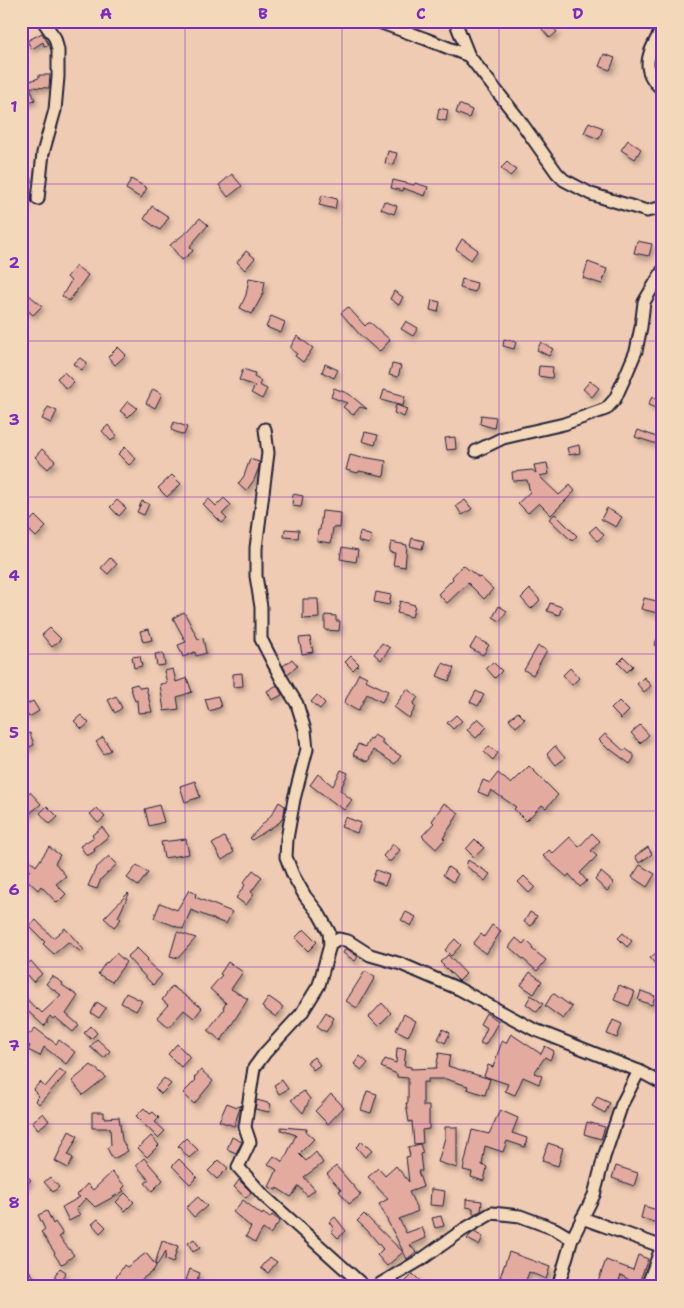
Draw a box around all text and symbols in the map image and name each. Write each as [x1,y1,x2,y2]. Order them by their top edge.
text: A [100,3,112,24]
text: B [258,3,268,24]
text: C [416,3,426,24]
text: D [572,3,584,24]
text: 1 [10,96,18,117]
text: 2 [8,252,20,273]
text: 3 [8,409,20,430]
text: 4 [8,565,20,586]
text: 5 [9,722,19,743]
text: 6 [8,879,20,900]
text: 7 [8,1035,20,1056]
text: 8 [8,1192,20,1213]

